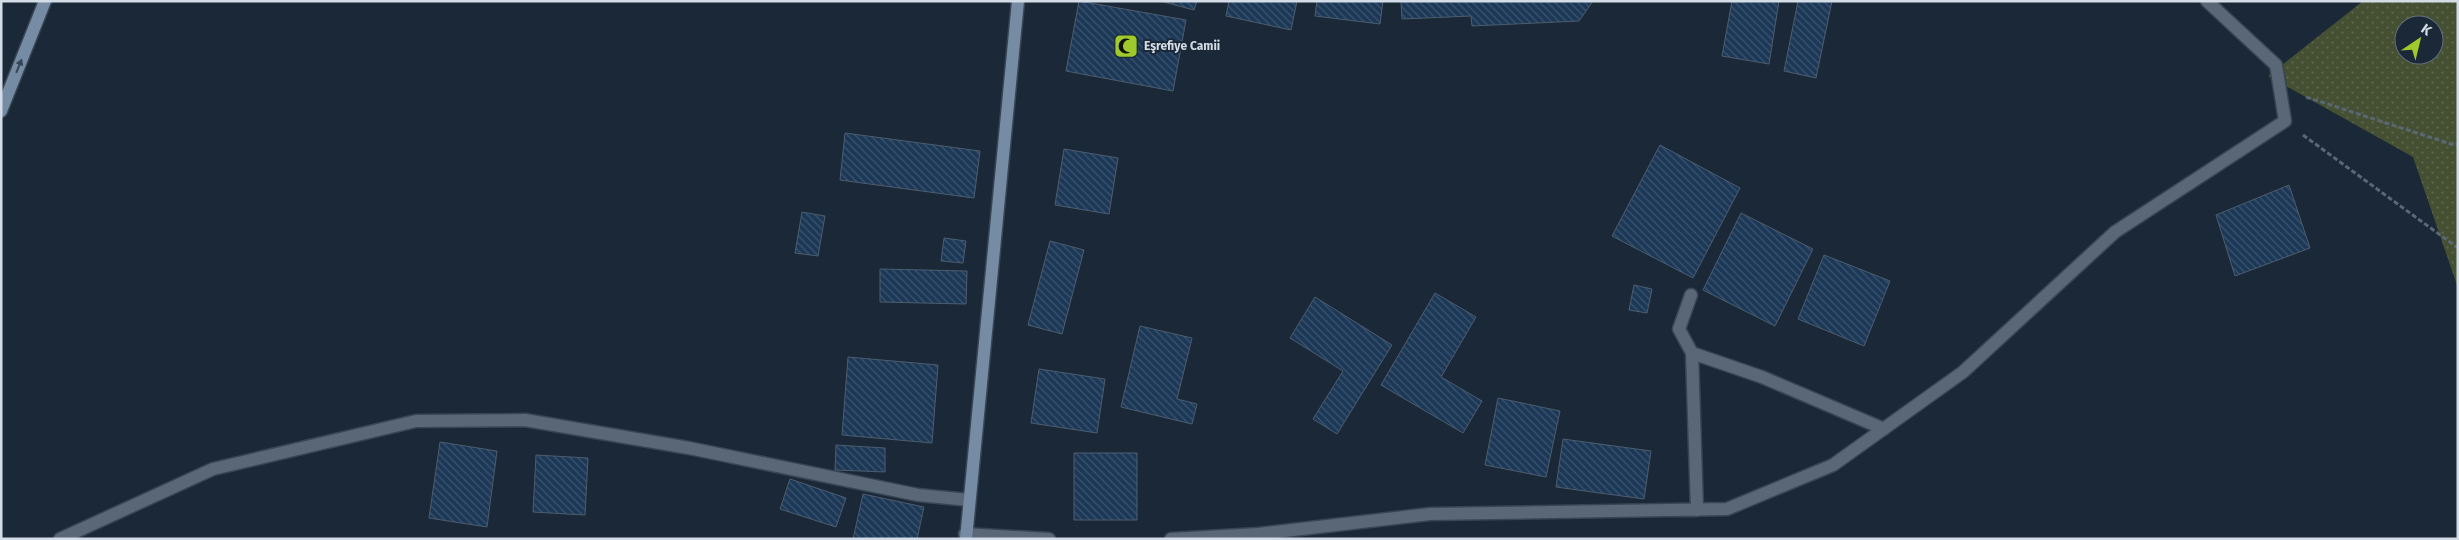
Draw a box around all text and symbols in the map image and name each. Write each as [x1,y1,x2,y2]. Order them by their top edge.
north arrow [2394,15,2444,65]
text: K [2418,20,2436,40]
mosque icon: Eşrefiye Camii [1113,33,1139,59]
place label: Eşrefiye Camii [1144,39,1220,54]
one-way arrow [16,59,24,73]

